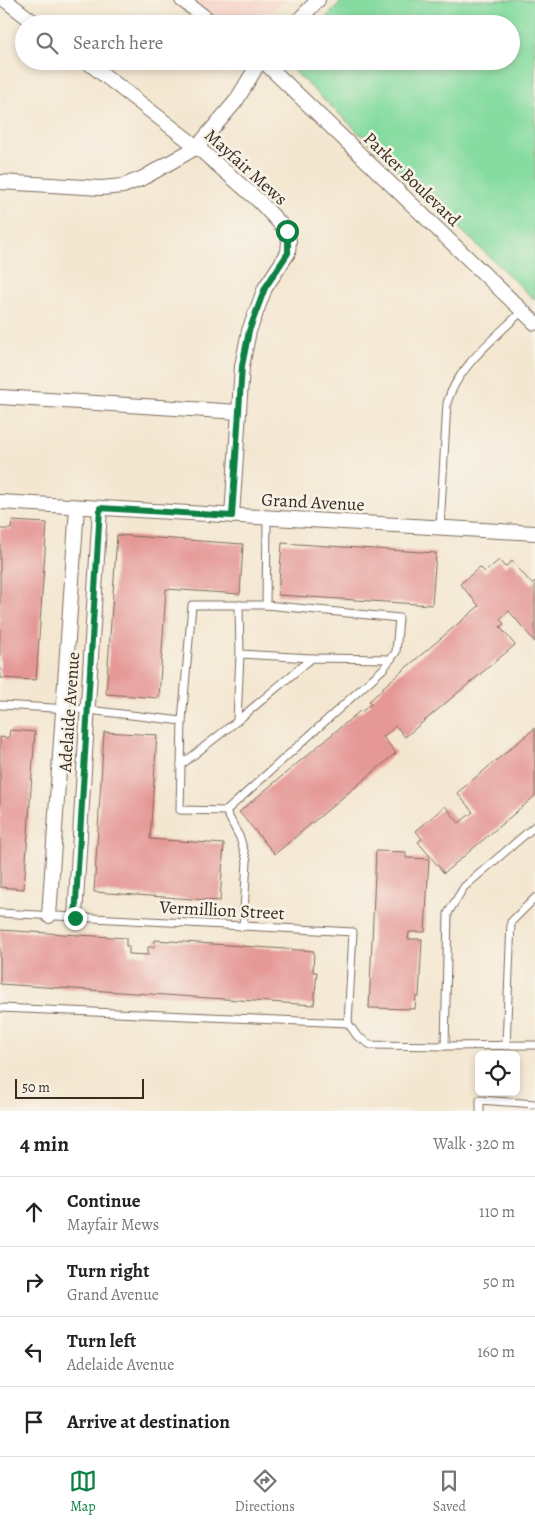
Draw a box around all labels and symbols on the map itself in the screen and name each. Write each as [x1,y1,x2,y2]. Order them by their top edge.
street label: Mayfair Mews [199,123,293,211]
street label: Parker Boulevard [358,127,466,232]
route start [276,220,299,243]
street label: Grand Avenue [261,487,365,517]
street label: Adelaide Avenue [53,651,85,774]
street label: Vermillion Street [158,895,285,925]
route end [64,907,87,930]
scale bar [15,1076,144,1099]

